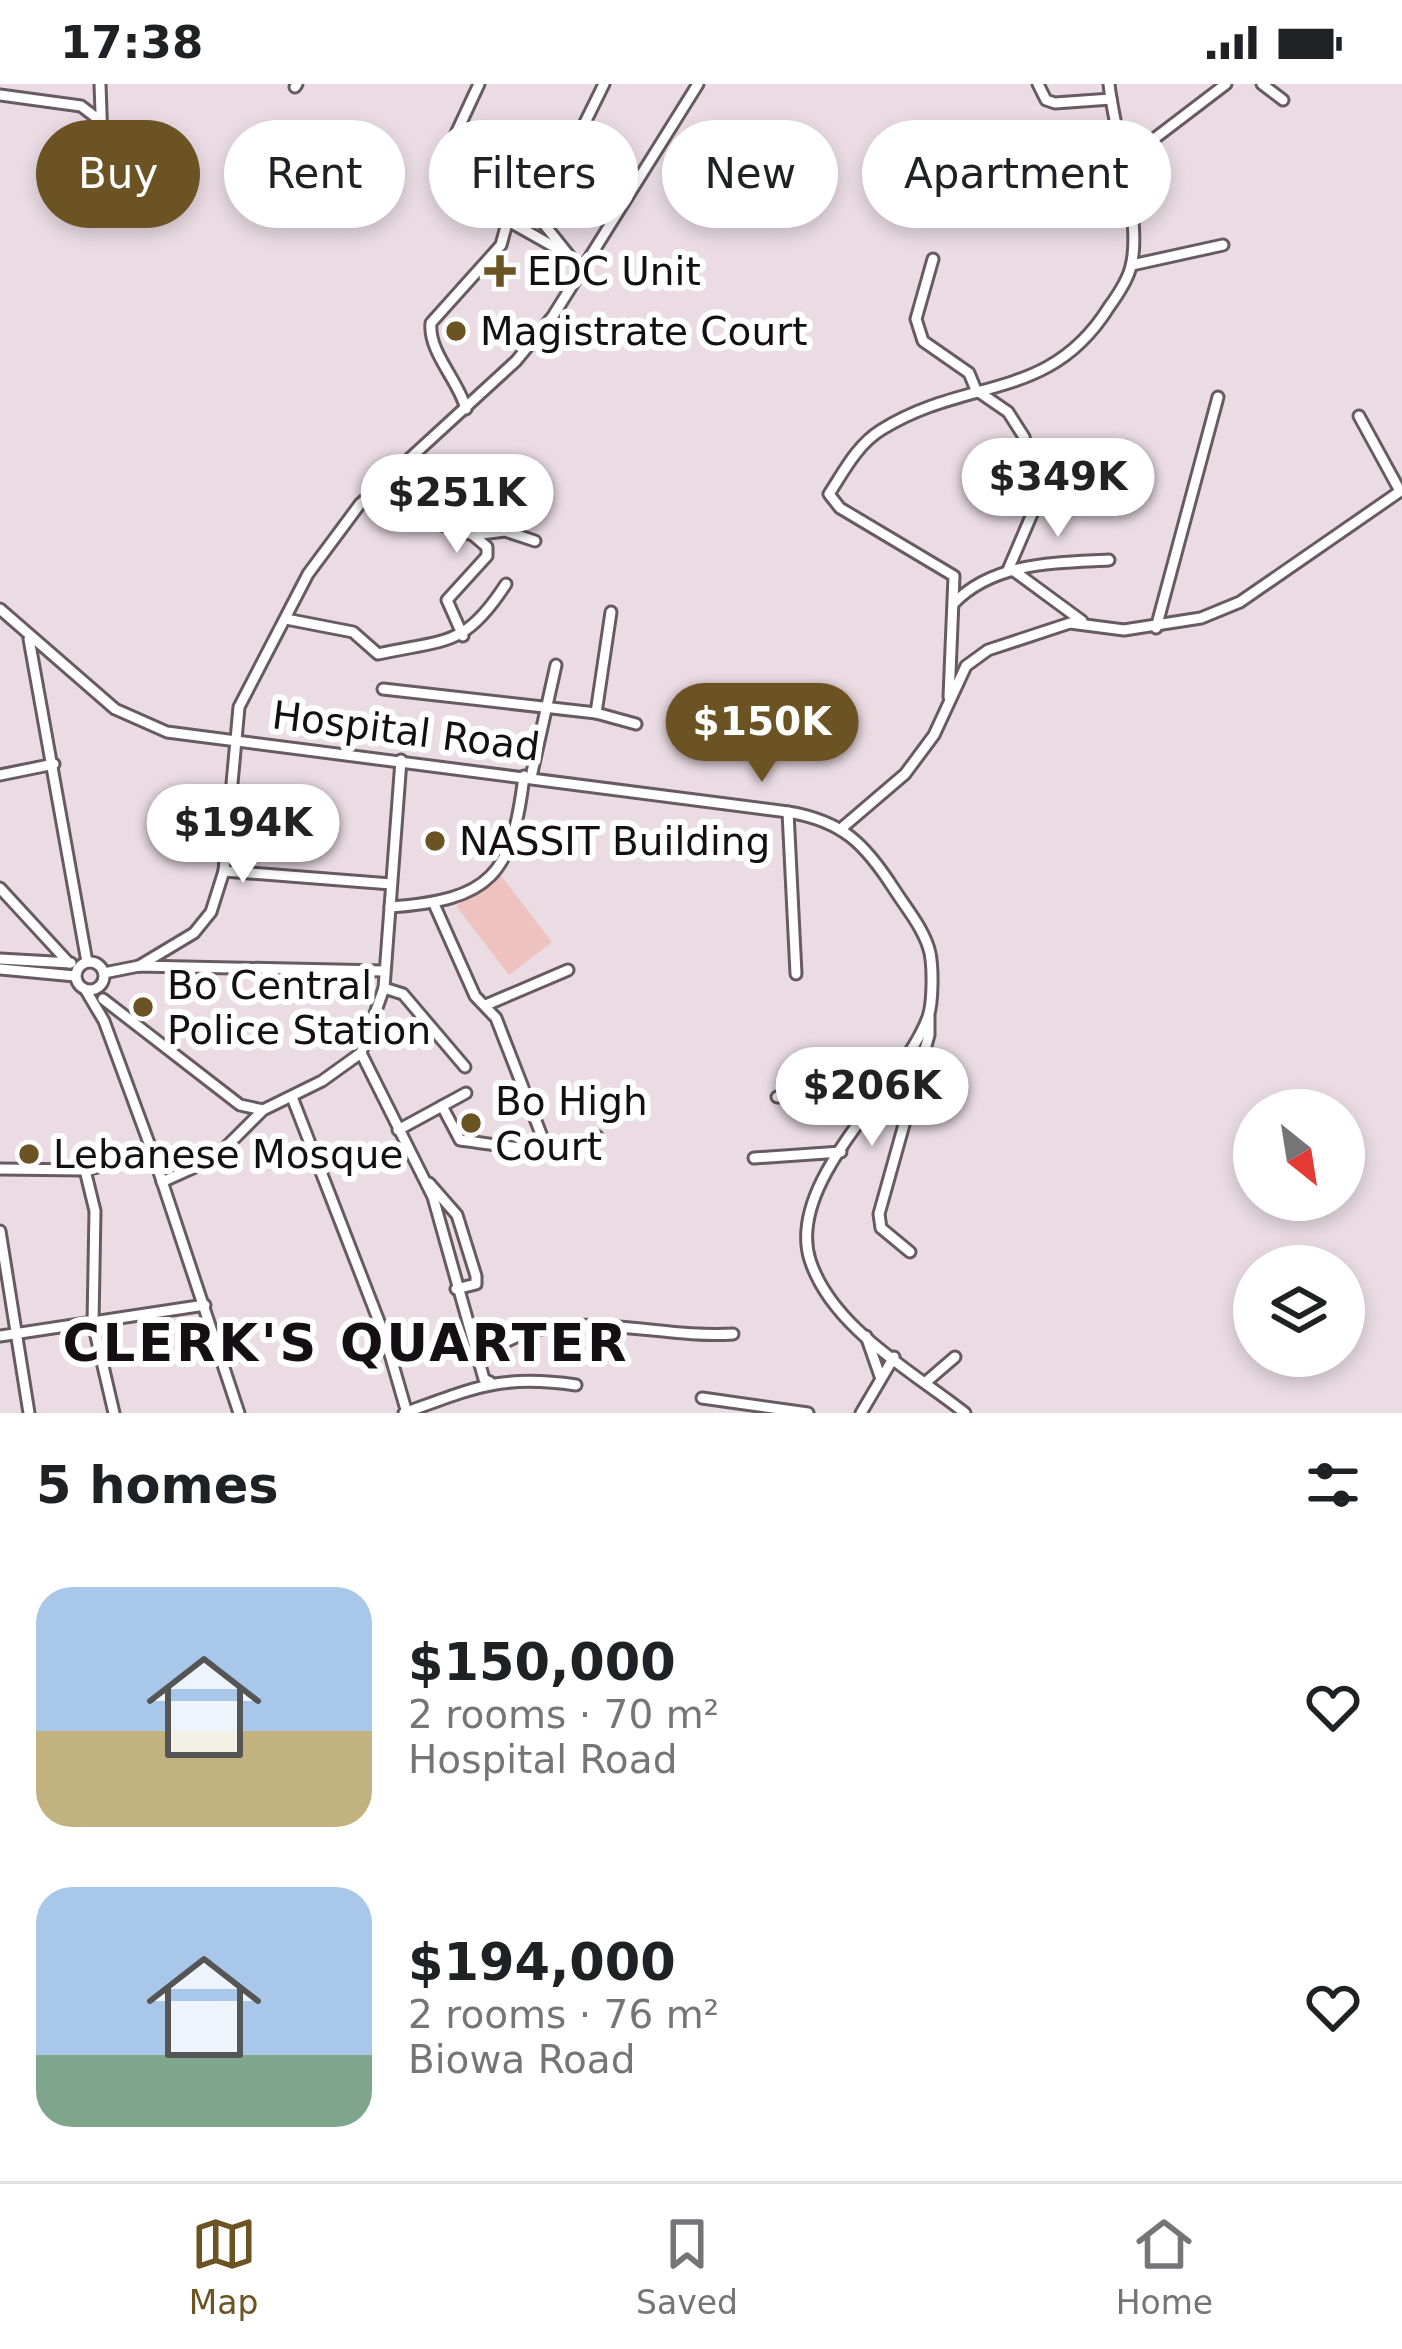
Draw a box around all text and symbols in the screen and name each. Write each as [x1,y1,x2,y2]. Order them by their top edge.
text: 17:38 [60,16,203,69]
chip: Buy [36,120,200,228]
chip: Rent [224,120,405,228]
chip: Filters [429,120,638,228]
chip: New [662,120,838,228]
chip: Apartment [862,120,1171,228]
place label: EDC Unit [527,249,701,294]
marker: EDC Unit [484,255,516,287]
place label: Magistrate Court [480,309,808,354]
marker: Magistrate Court [443,318,469,344]
pin: $349K [974,438,1142,540]
pin: $251K [373,454,541,556]
text: $349K [989,454,1127,499]
text: $251K [388,470,526,515]
pin: $150K [678,683,846,785]
street label: Hospital Road [270,692,542,770]
text: $150K [693,699,831,744]
pin: $194K [159,784,327,886]
text: $194K [174,800,312,845]
place label: NASSIT Building [459,819,770,864]
marker: NASSIT Building [422,828,448,854]
place label: Bo Central Police Station [167,963,431,1053]
marker: Bo Central Police Station [130,994,156,1020]
pin: $206K [788,1047,956,1149]
text: $206K [803,1063,941,1108]
place label: Bo High Court [495,1079,648,1169]
north arrow [1233,1089,1365,1221]
map controls [1233,1089,1365,1377]
marker: Bo High Court [458,1110,484,1136]
place label: Lebanese Mosque [53,1132,403,1177]
marker: Lebanese Mosque [16,1141,42,1167]
button: layers [1233,1245,1365,1377]
district label: CLERK'S QUARTER [62,1314,630,1373]
icon: filters [1300,1452,1366,1518]
text: 5 homes [36,1456,279,1515]
text: $150,000 [408,1633,676,1692]
icon: home [132,1635,276,1779]
icon: heart [1300,1674,1366,1740]
text: 2 rooms · 70 m² [408,1692,719,1737]
text: Hospital Road [408,1737,677,1782]
text: $194,000 [408,1933,676,1992]
icon: home [132,1935,276,2079]
icon: heart [1300,1974,1366,2040]
text: 2 rooms · 76 m² [408,1992,719,2037]
text: Biowa Road [408,2037,636,2082]
tab: Map [189,2211,258,2322]
tab: Saved [636,2211,738,2322]
tab: Home [1116,2211,1213,2322]

